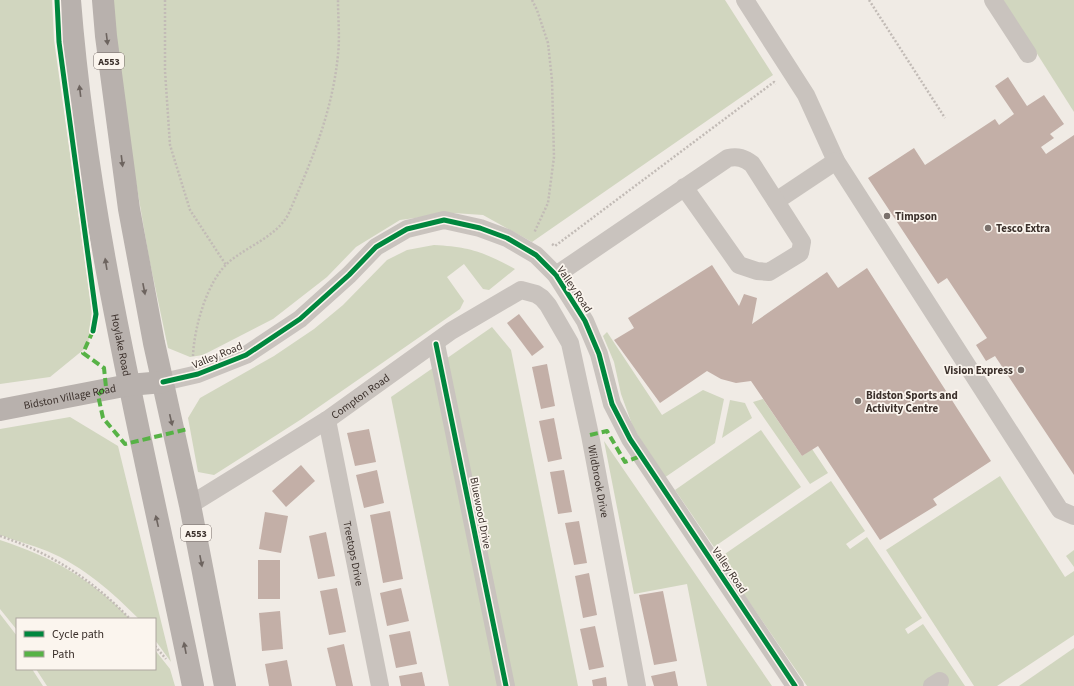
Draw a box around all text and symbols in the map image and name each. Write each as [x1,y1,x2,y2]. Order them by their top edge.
one-way arrow [103,33,110,45]
road number: A553 [94,53,124,69]
one-way arrow [77,85,83,97]
one-way arrow [119,155,125,167]
place label: Timpson [895,209,937,224]
marker: Timpson [882,211,892,221]
place label: Tesco Extra [996,221,1050,236]
marker: Tesco Extra [983,223,993,233]
one-way arrow [103,258,109,270]
street label: Valley Road [554,263,596,315]
one-way arrow [141,283,147,296]
street label: Hoylake Road [107,313,134,378]
street label: Valley Road [190,339,245,372]
place label: Vision Express [943,363,1013,378]
marker: Vision Express [1016,365,1026,375]
street label: Compton Road [328,371,393,423]
street label: Bidston Village Road [22,381,117,413]
place label: Bidston Sports and Activity Centre [865,388,958,416]
marker: Bidston Sports and Activity Centre [853,396,863,406]
one-way arrow [169,414,175,426]
street label: Wildbrook Drive [584,444,612,519]
street label: Bluewood Drive [466,476,495,551]
one-way arrow [154,515,160,527]
street label: Treetops Drive [339,520,367,588]
road number: A553 [181,525,211,541]
street label: Valley Road [709,544,751,596]
one-way arrow [198,555,204,567]
legend [16,618,156,670]
text: Cycle path [52,626,104,643]
one-way arrow [182,642,188,654]
text: Path [52,646,75,663]

